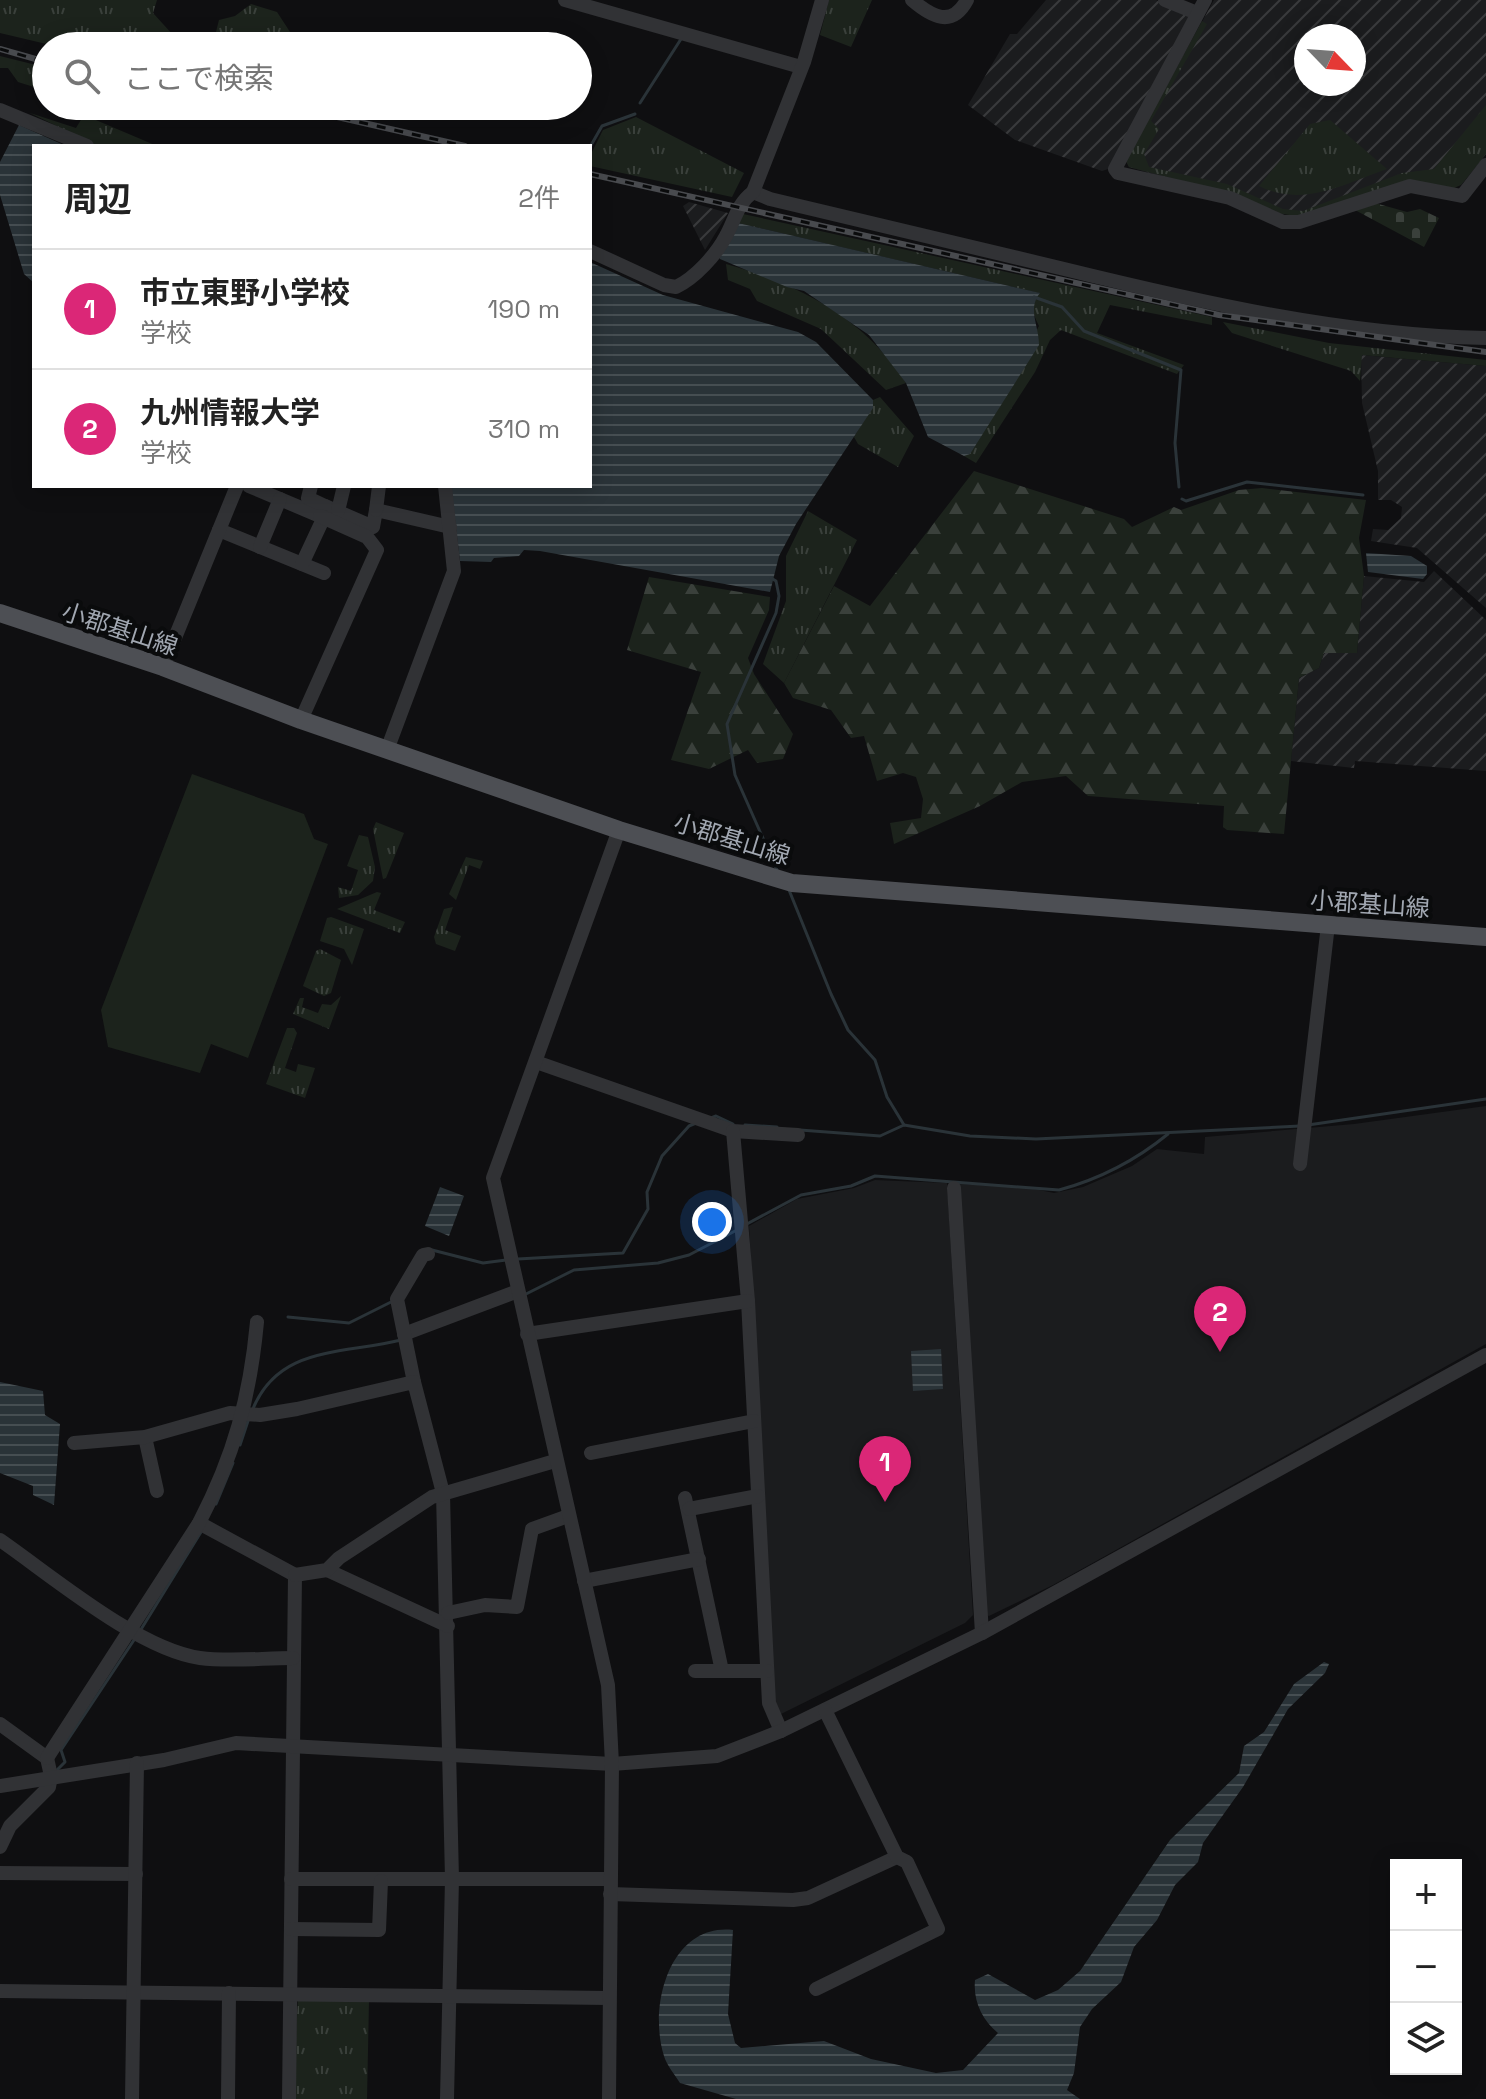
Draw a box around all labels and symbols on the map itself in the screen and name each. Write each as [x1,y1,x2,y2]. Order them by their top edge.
north arrow [1294,24,1366,96]
street label: 小郡基山線 [58,596,182,662]
street label: 小郡基山線 [670,807,794,871]
street label: 小郡基山線 [1309,884,1431,924]
your location [692,1202,732,1242]
pin: 2 [1194,1286,1246,1352]
pin: 1 [859,1436,911,1502]

